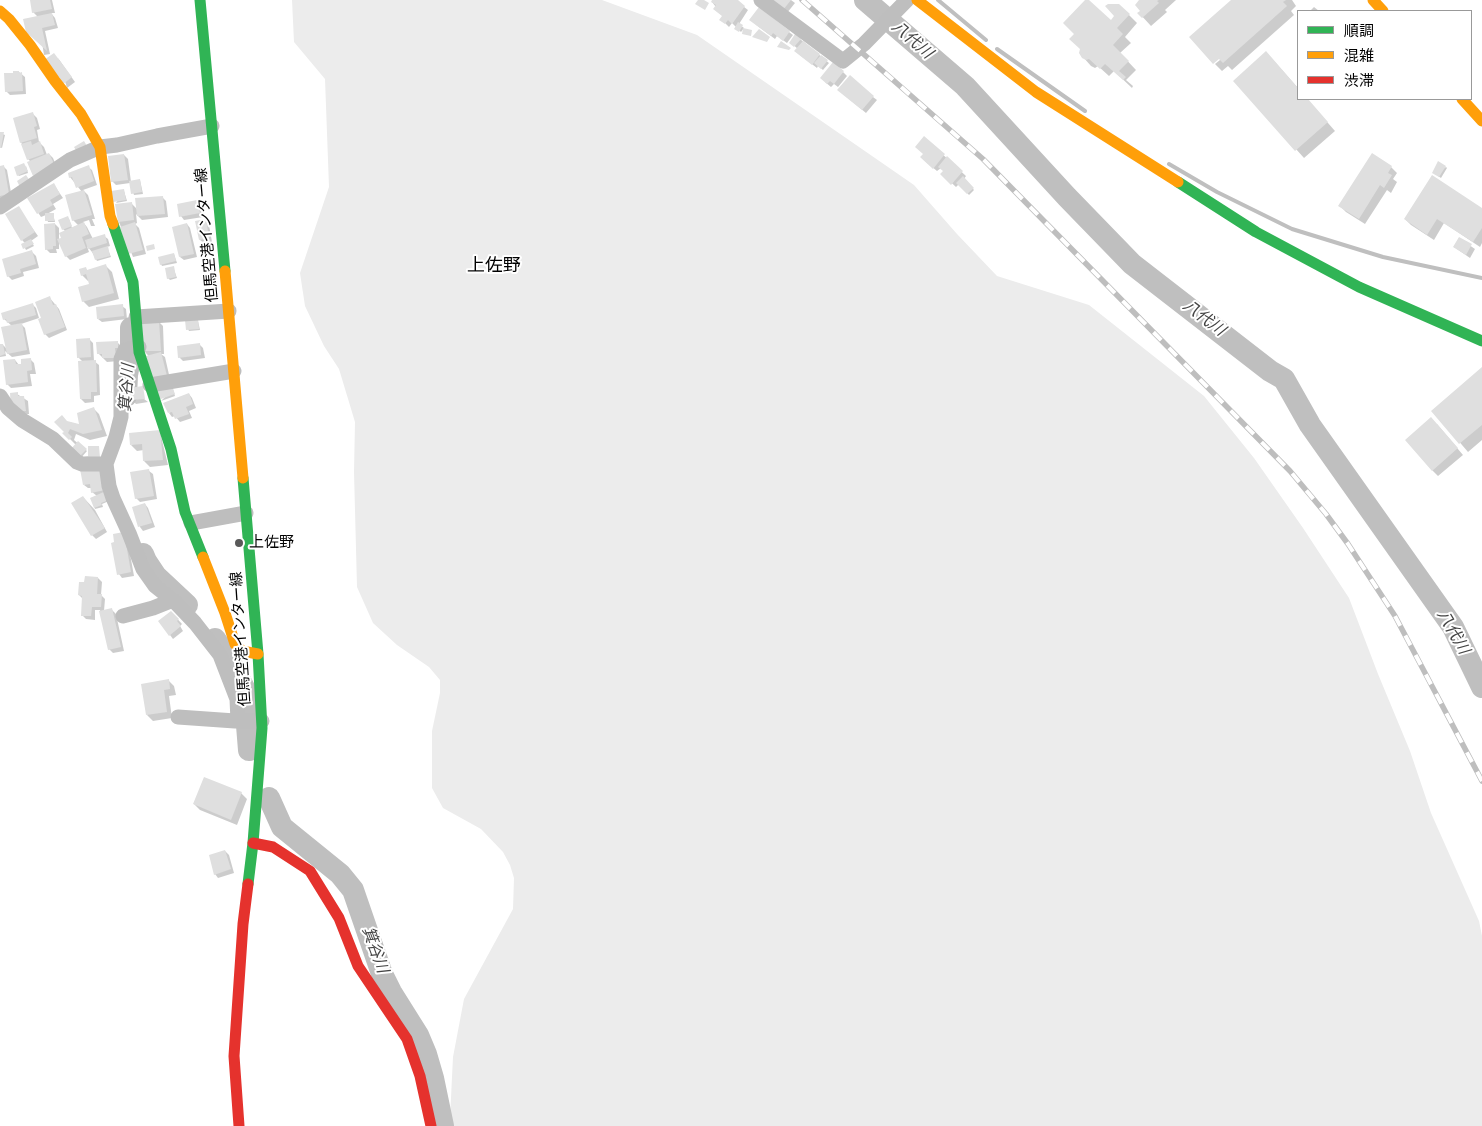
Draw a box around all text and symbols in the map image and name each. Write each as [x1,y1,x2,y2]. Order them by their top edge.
legend [1297,10,1472,100]
water label: 八代川 [888,17,936,63]
text: 順調 [1344,22,1374,40]
text: 混雑 [1344,47,1374,65]
text: 渋滞 [1344,72,1374,90]
street label: 但馬空港インター線 [192,167,222,303]
district label: 上佐野 [467,255,521,277]
water label: 八代川 [1179,296,1229,340]
water label: 箕谷川 [116,363,138,413]
place label: 上佐野 [249,534,294,552]
marker: 上佐野 [233,537,245,549]
street label: 但馬空港インター線 [227,571,255,707]
water label: 八代川 [1433,606,1473,658]
water label: 箕谷川 [358,924,392,976]

